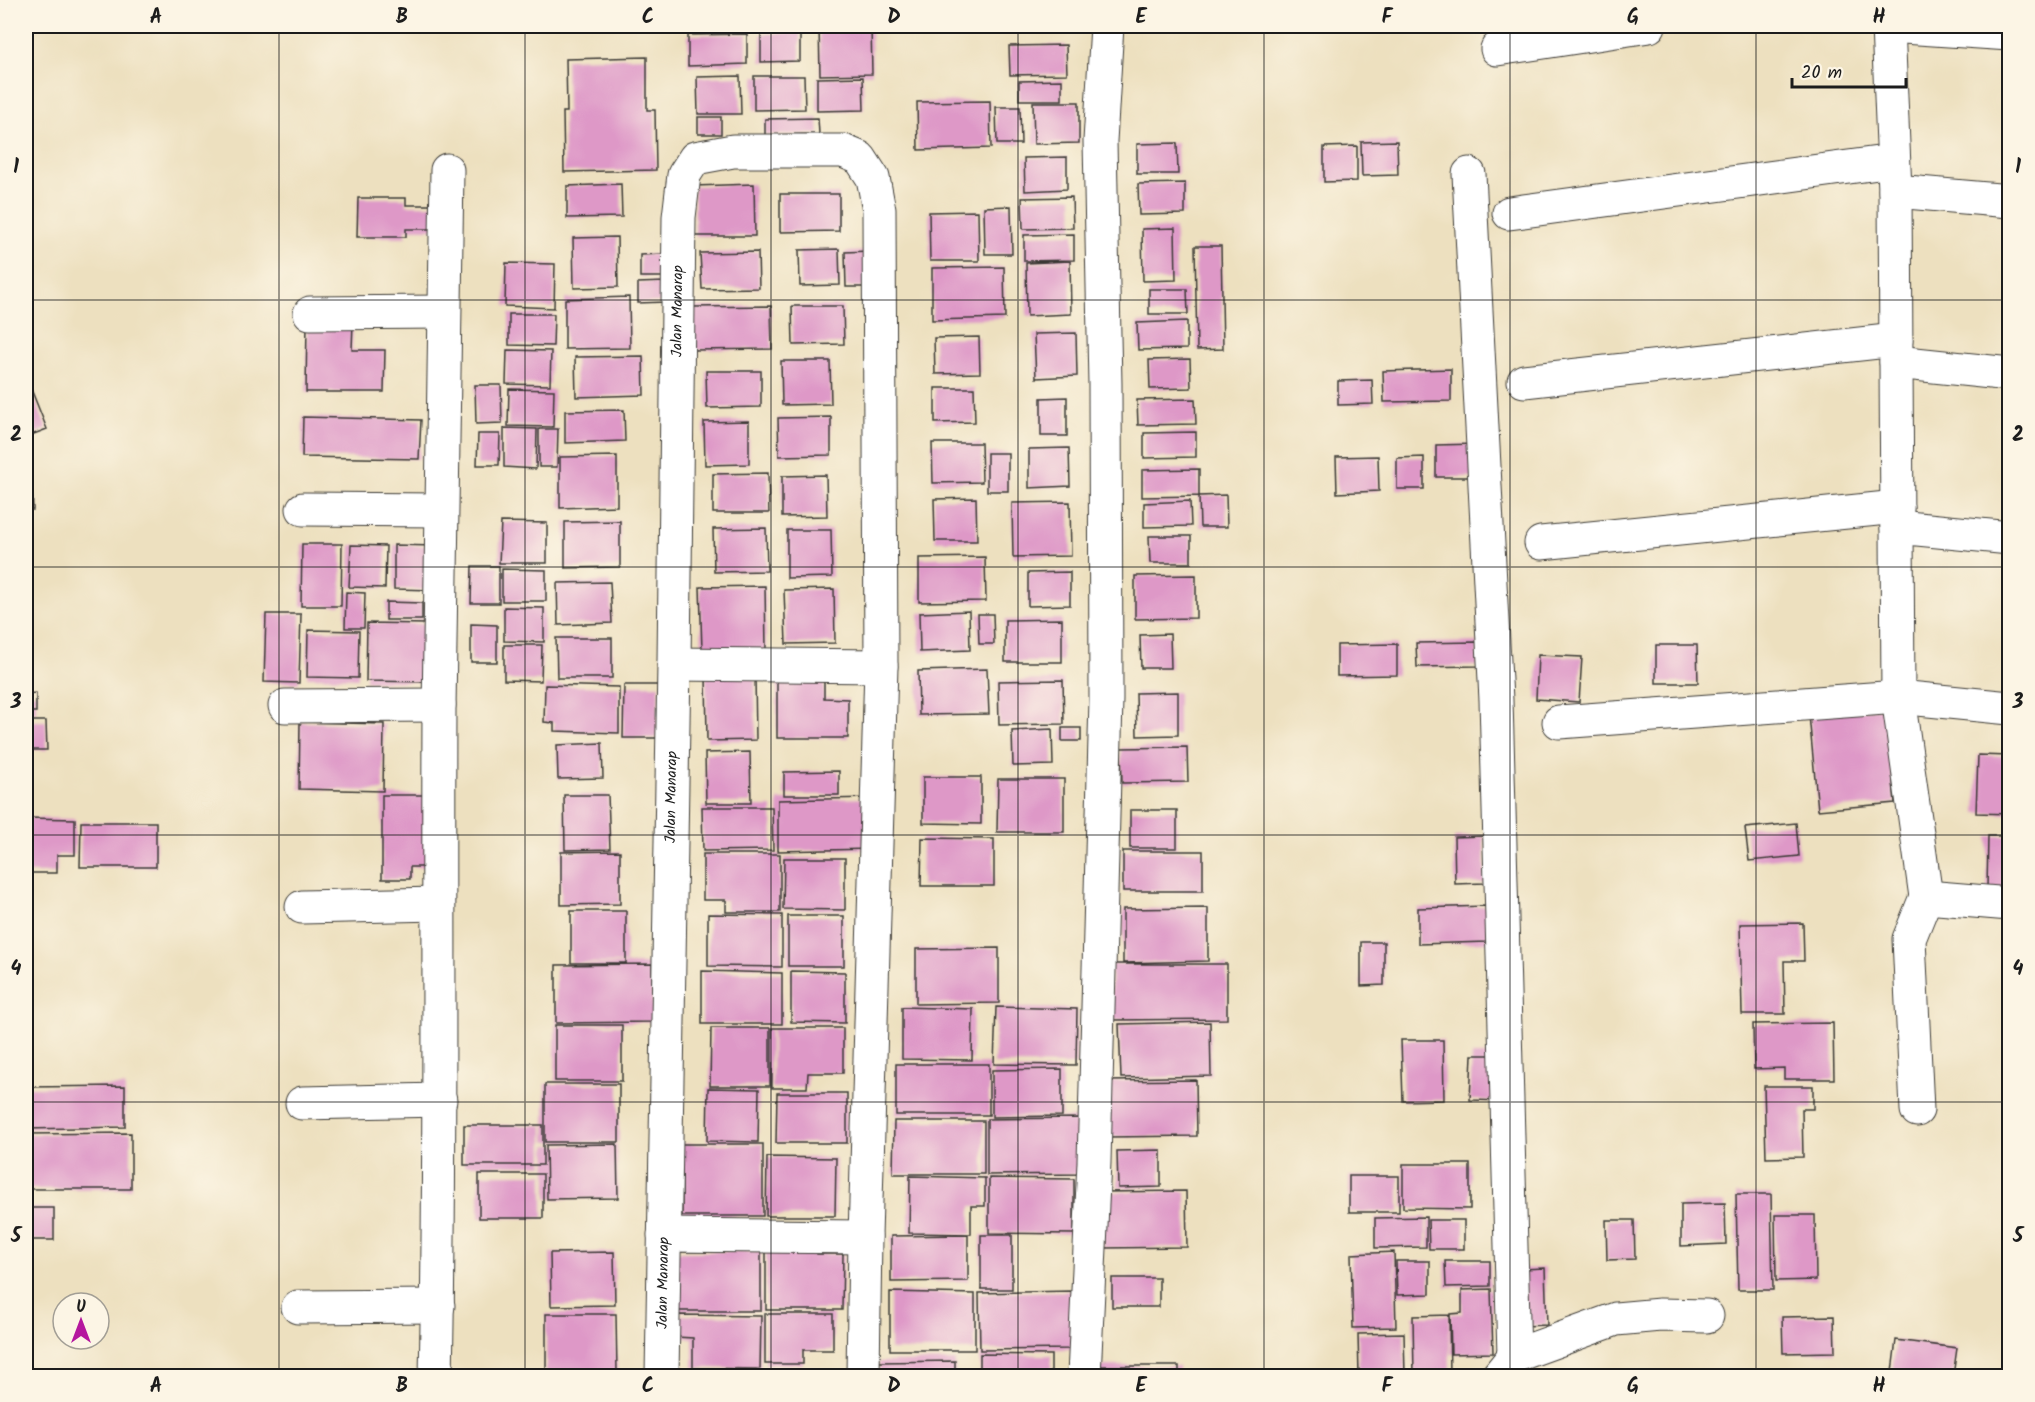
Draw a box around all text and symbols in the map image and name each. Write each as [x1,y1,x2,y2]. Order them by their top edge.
text: A [150,2,162,34]
text: B [396,2,408,34]
text: C [642,2,654,34]
text: D [887,2,901,34]
text: E [1135,2,1147,34]
text: F [1382,2,1394,34]
text: G [1627,2,1639,34]
text: H [1872,2,1886,34]
scale bar [1792,51,1906,89]
text: 20 m [1801,59,1842,88]
text: 1 [13,152,19,184]
text: 1 [2015,152,2021,184]
street label: Jalan Manarap [665,265,690,357]
text: 2 [10,420,22,452]
text: 2 [2012,420,2024,452]
text: 3 [10,687,22,719]
text: 3 [2012,687,2024,719]
street label: Jalan Manarap [659,751,685,843]
text: 4 [11,954,22,986]
text: 4 [2013,954,2024,986]
text: 5 [10,1221,23,1253]
text: 5 [2012,1221,2025,1253]
street label: Jalan Manarap [651,1237,676,1329]
north arrow [51,1291,111,1351]
text: U [76,1295,86,1320]
text: A [150,1371,162,1402]
text: B [396,1371,408,1402]
text: C [642,1371,654,1402]
text: D [887,1371,901,1402]
text: E [1135,1371,1147,1402]
text: F [1382,1371,1394,1402]
text: G [1627,1371,1639,1402]
text: H [1872,1371,1886,1402]

